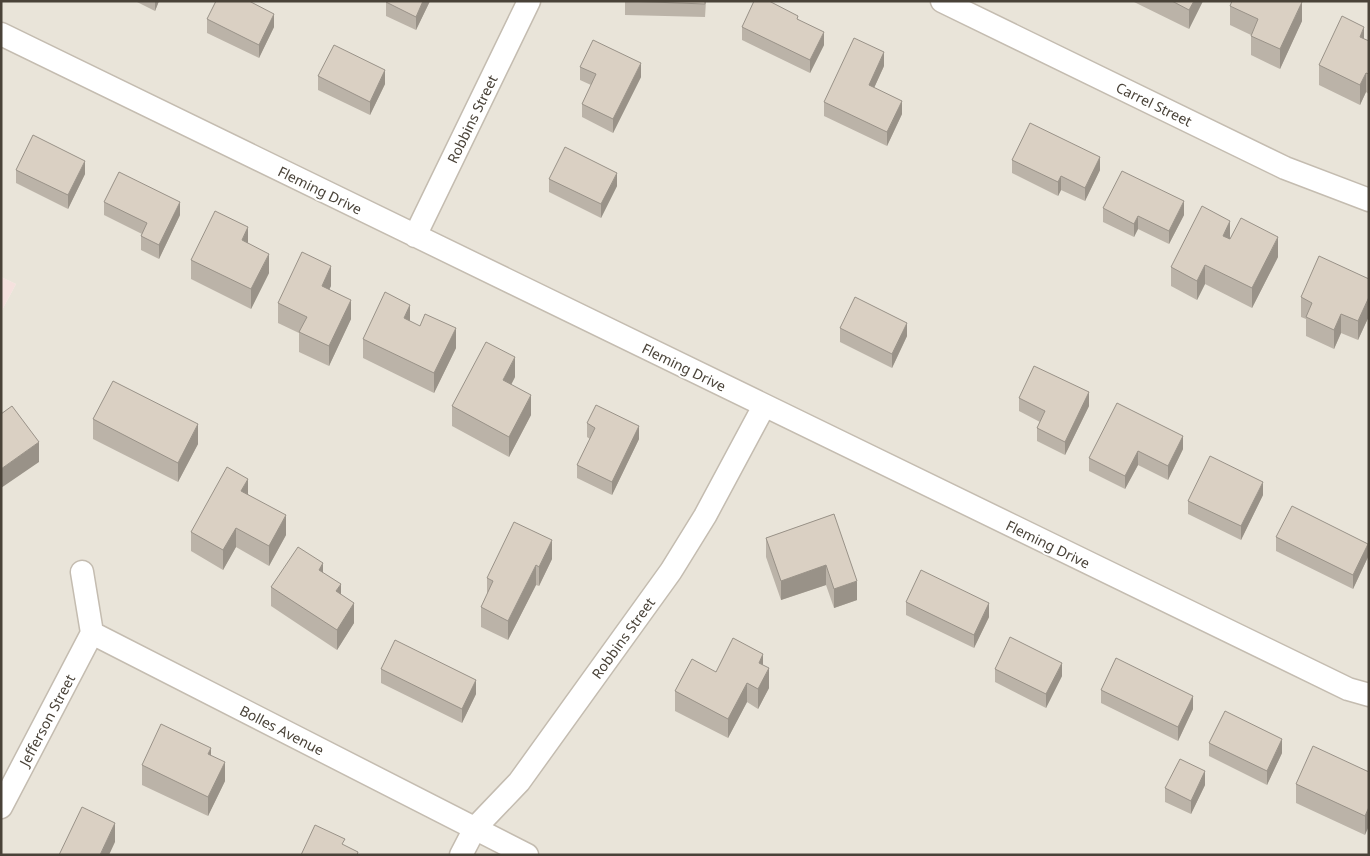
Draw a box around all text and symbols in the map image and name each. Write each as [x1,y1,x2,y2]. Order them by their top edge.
street label: Robbins Street [442,72,502,166]
street label: Carrel Street [1113,77,1195,131]
street label: Fleming Drive [275,162,365,219]
street label: Fleming Drive [639,339,729,396]
street label: Fleming Drive [1003,516,1093,573]
street label: Robbins Street [587,594,659,682]
street label: Jefferson Street [14,671,79,771]
street label: Bolles Avenue [237,701,327,759]

